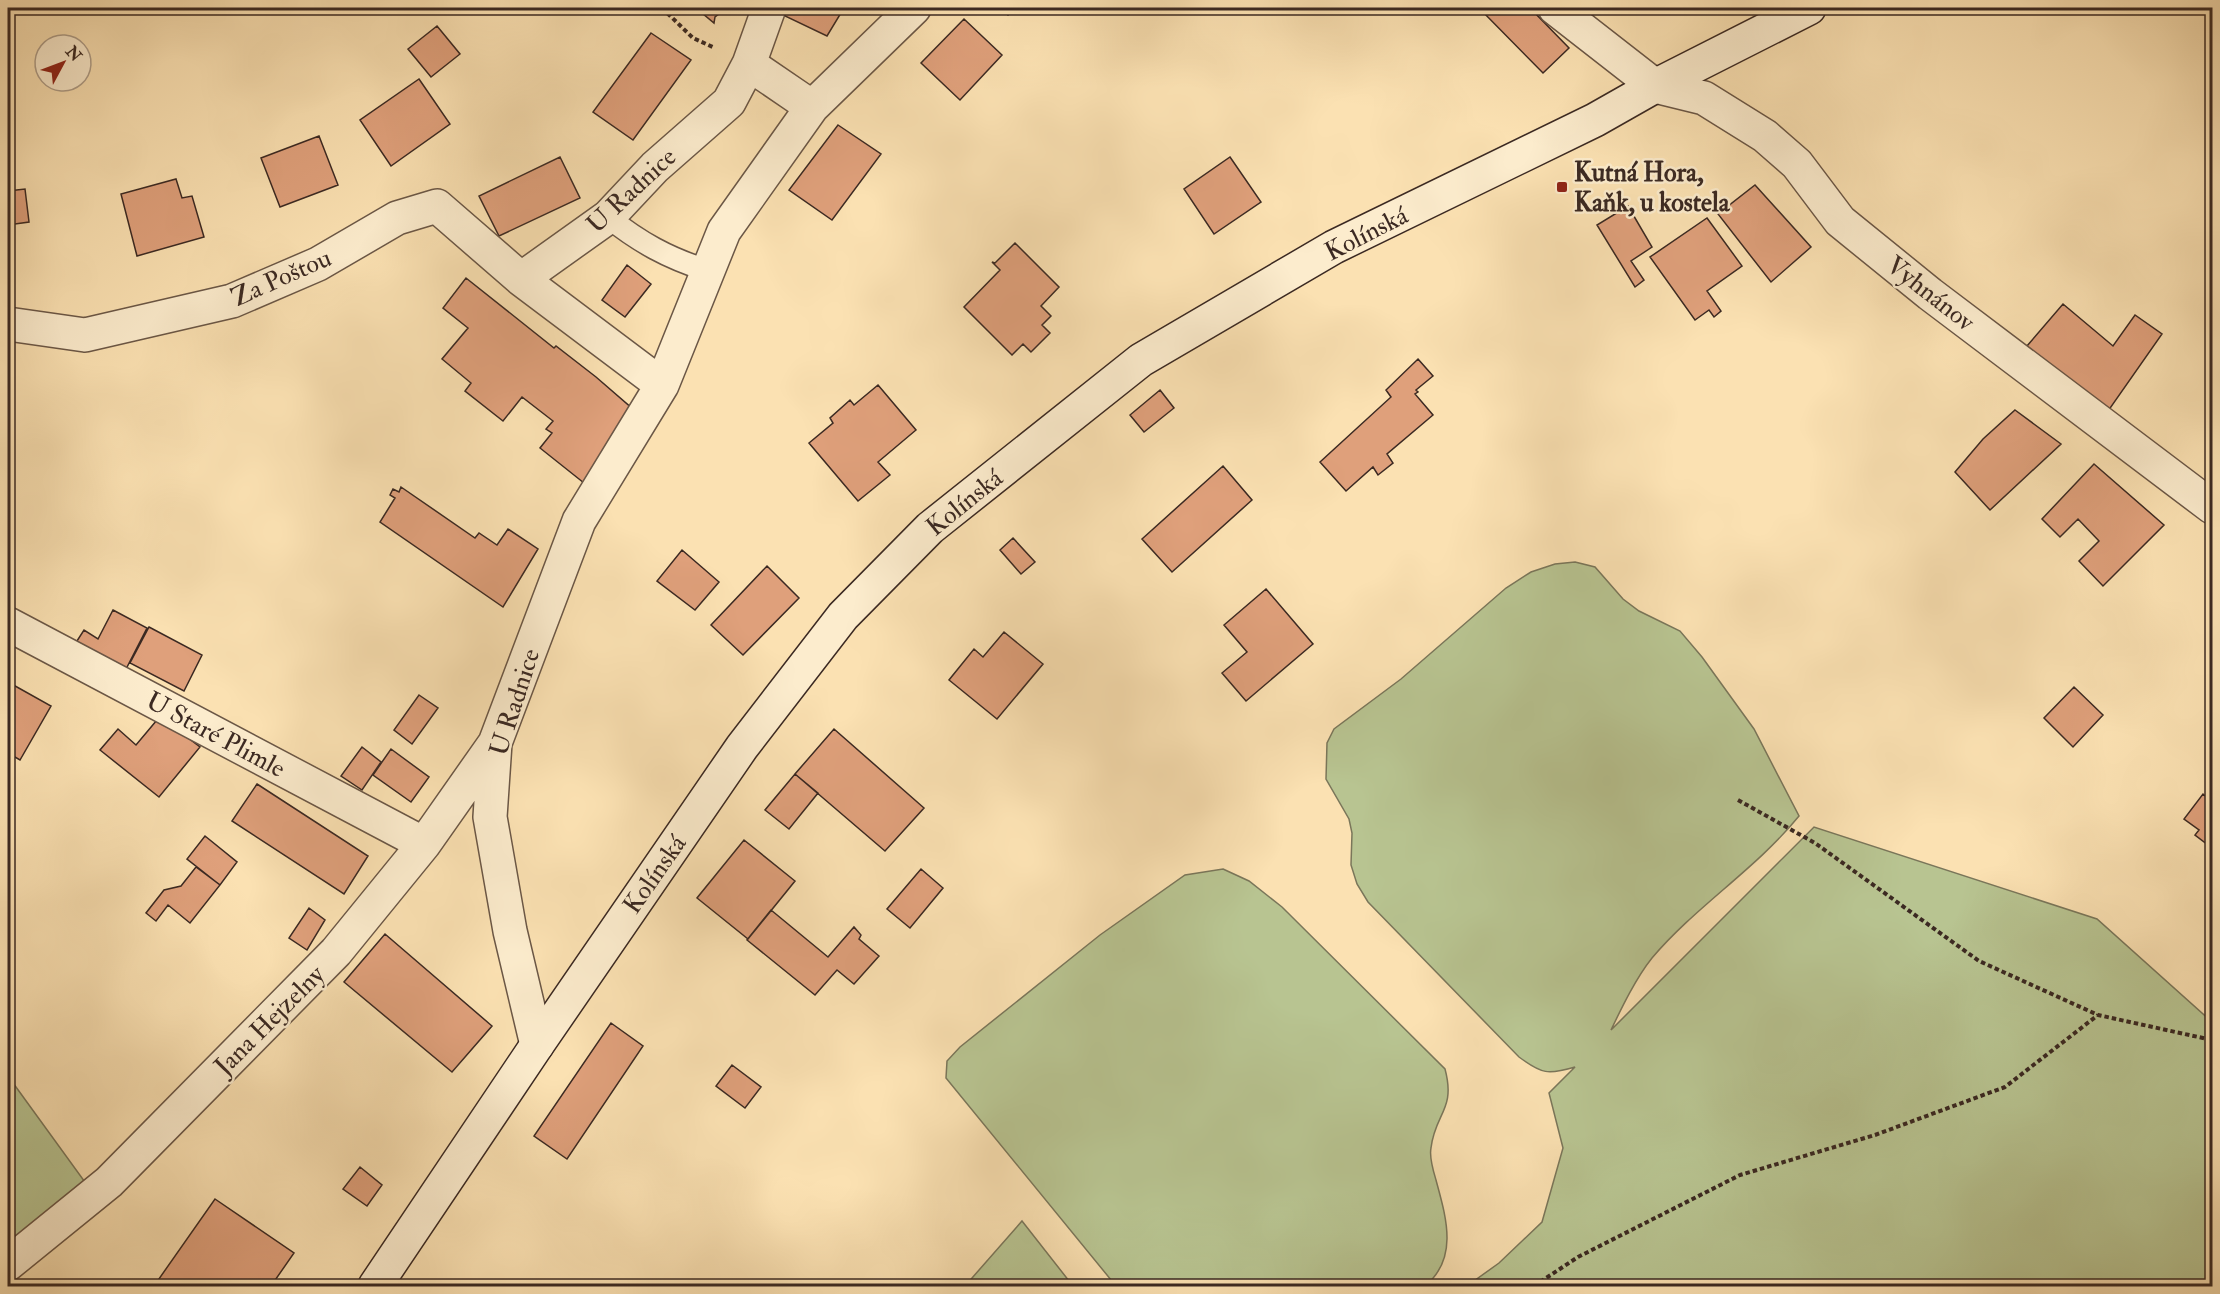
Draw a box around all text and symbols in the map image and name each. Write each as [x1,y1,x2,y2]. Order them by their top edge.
north arrow [33,33,93,93]
text: N [61,41,86,66]
street label: U Radnice [580,141,683,240]
place label: Kutná Hora, Kaňk, u kostela [1574,157,1731,219]
marker: Kutná Hora, Kaňk, u kostela [1555,180,1569,194]
street label: Kolínská [1320,199,1414,268]
street label: Za Poštou [227,242,336,314]
street label: Vyhnánov [1880,249,1982,339]
street label: Kolínská [920,462,1009,543]
street label: U Radnice [483,644,547,760]
street label: U Staré Plimle [140,685,291,785]
street label: Kolínská [616,829,694,920]
street label: Jana Hejzelny [207,959,332,1083]

